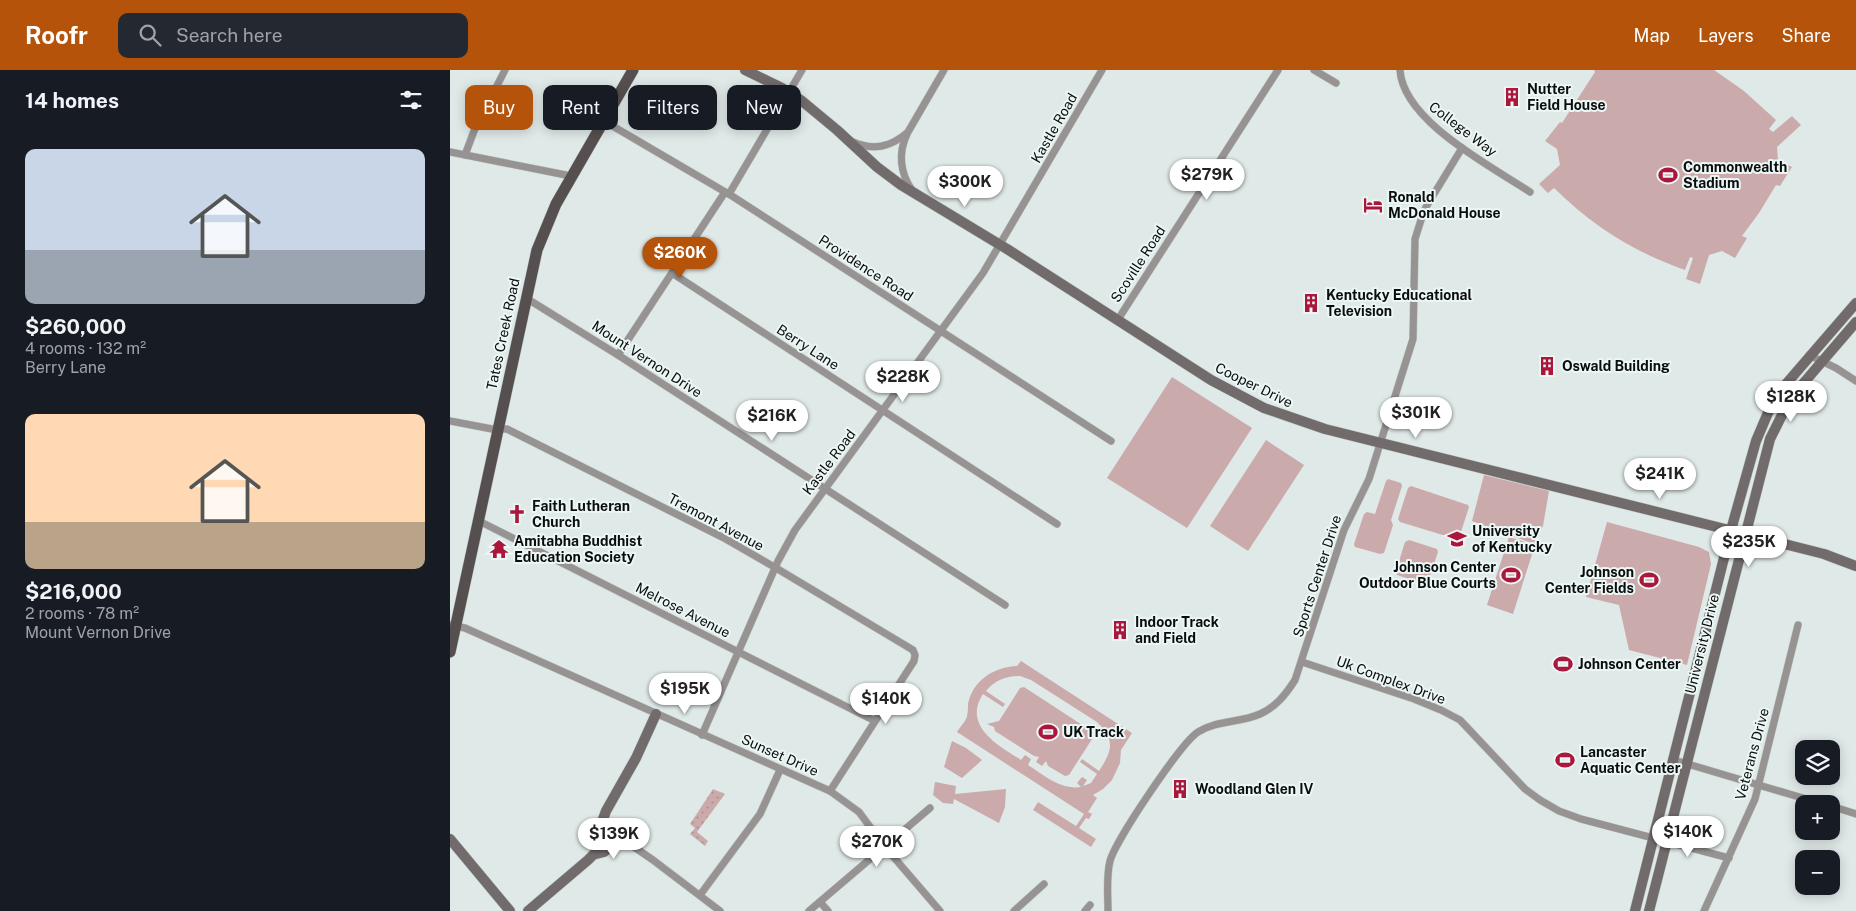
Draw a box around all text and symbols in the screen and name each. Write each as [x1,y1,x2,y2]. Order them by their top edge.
search box [118,13,468,58]
text: Roofr [25,21,88,49]
icon: search [136,21,164,49]
text: Search here [176,24,283,46]
text: Map [1634,25,1670,46]
text: Layers [1698,25,1754,46]
text: Share [1782,25,1831,46]
place label: Nutter Field House [1527,81,1606,113]
chip: Buy [465,85,533,130]
chip: Rent [543,85,618,130]
chip: Filters [628,85,717,130]
chip: New [727,85,801,130]
icon: filters [397,86,425,114]
building icon: Nutter Field House [1501,86,1523,108]
text: 14 homes [25,88,119,113]
street label: Kastle Road [1028,90,1080,166]
street label: College Way [1426,98,1500,160]
pin: $279K [1172,158,1242,201]
place label: Commonwealth Stadium [1683,159,1787,191]
sports icon: Commonwealth Stadium [1657,164,1679,186]
text: $279K [1181,165,1233,184]
pin: $300K [930,166,1000,208]
text: $300K [938,172,992,191]
icon: home [180,181,270,271]
place label: Ronald McDonald House [1388,189,1501,221]
hotel icon: Ronald McDonald House [1362,194,1384,216]
street label: Scoville Road [1107,223,1169,305]
street label: Providence Road [816,232,916,304]
pin: $260K [645,236,715,279]
text: $260K [653,243,707,262]
street label: Tates Creek Road [483,277,523,391]
place label: Kentucky Educational Television [1326,287,1472,319]
building icon: Kentucky Educational Television [1300,292,1322,314]
text: $260,000 [25,314,126,339]
street label: Mount Vernon Drive [589,317,705,401]
street label: Berry Lane [774,321,842,373]
text: 4 rooms · 132 m² [25,339,146,358]
building icon: Oswald Building [1536,355,1558,377]
text: Berry Lane [25,358,106,377]
place label: Oswald Building [1562,358,1670,374]
street label: Cooper Drive [1213,359,1295,411]
pin: $228K [868,360,938,403]
text: $228K [876,367,930,386]
pin: $128K [1756,380,1826,423]
text: $128K [1766,387,1816,406]
pin: $301K [1381,396,1451,439]
pin: $216K [737,400,807,442]
text: $301K [1391,403,1441,422]
text: $216K [747,406,797,425]
street label: Kastle Road [799,426,859,498]
icon: home [180,446,270,536]
pin: $241K [1625,458,1695,500]
text: $241K [1635,464,1685,483]
street label: Tremont Avenue [665,490,767,554]
place label: Faith Lutheran Church [532,498,630,530]
church icon: Faith Lutheran Church [506,503,528,525]
street label: Sports Center Drive [1290,513,1344,639]
place label: University of Kentucky [1472,523,1552,555]
pin: $235K [1714,526,1784,568]
school or university icon: University of Kentucky [1446,528,1468,550]
text: $235K [1722,532,1776,551]
place label: Amitabha Buddhist Education Society [514,533,642,565]
temple icon: Amitabha Buddhist Education Society [488,538,510,560]
place label: Johnson Center Outdoor Blue Courts [1359,559,1496,591]
sports icon: Johnson Center Outdoor Blue Courts [1500,564,1522,586]
place label: Johnson Center Fields [1545,564,1634,596]
sports icon: Johnson Center Fields [1638,569,1660,591]
text: $216,000 [25,579,122,604]
street label: Melrose Avenue [633,579,733,641]
street label: University Drive [1682,593,1722,695]
text: 2 rooms · 78 m² [25,604,139,623]
place label: Indoor Track and Field [1135,614,1219,646]
building icon: Indoor Track and Field [1109,619,1131,641]
text: Mount Vernon Drive [25,623,171,642]
street label: Uk Complex Drive [1334,653,1448,707]
sports icon: Johnson Center [1552,653,1574,675]
place label: Johnson Center [1578,656,1681,672]
pin: $195K [650,672,720,715]
text: $195K [660,679,710,698]
pin: $140K [851,682,921,725]
text: $140K [861,689,911,708]
street label: Veterans Drive [1732,706,1772,802]
sports icon: UK Track [1037,721,1059,743]
place label: UK Track [1063,724,1124,740]
street label: Sunset Drive [739,731,821,779]
map controls [1795,740,1840,895]
button: layers [1795,740,1840,785]
place label: Lancaster Aquatic Center [1580,744,1681,776]
sports icon: Lancaster Aquatic Center [1554,749,1576,771]
building icon: Woodland Glen IV [1169,778,1191,800]
place label: Woodland Glen IV [1195,781,1314,797]
button: + [1795,795,1840,840]
pin: $140K [1653,816,1723,858]
pin: $139K [579,818,649,860]
text: $140K [1663,822,1713,841]
text: $139K [589,824,639,843]
pin: $270K [842,826,912,868]
text: $270K [851,832,903,851]
button: − [1795,850,1840,895]

